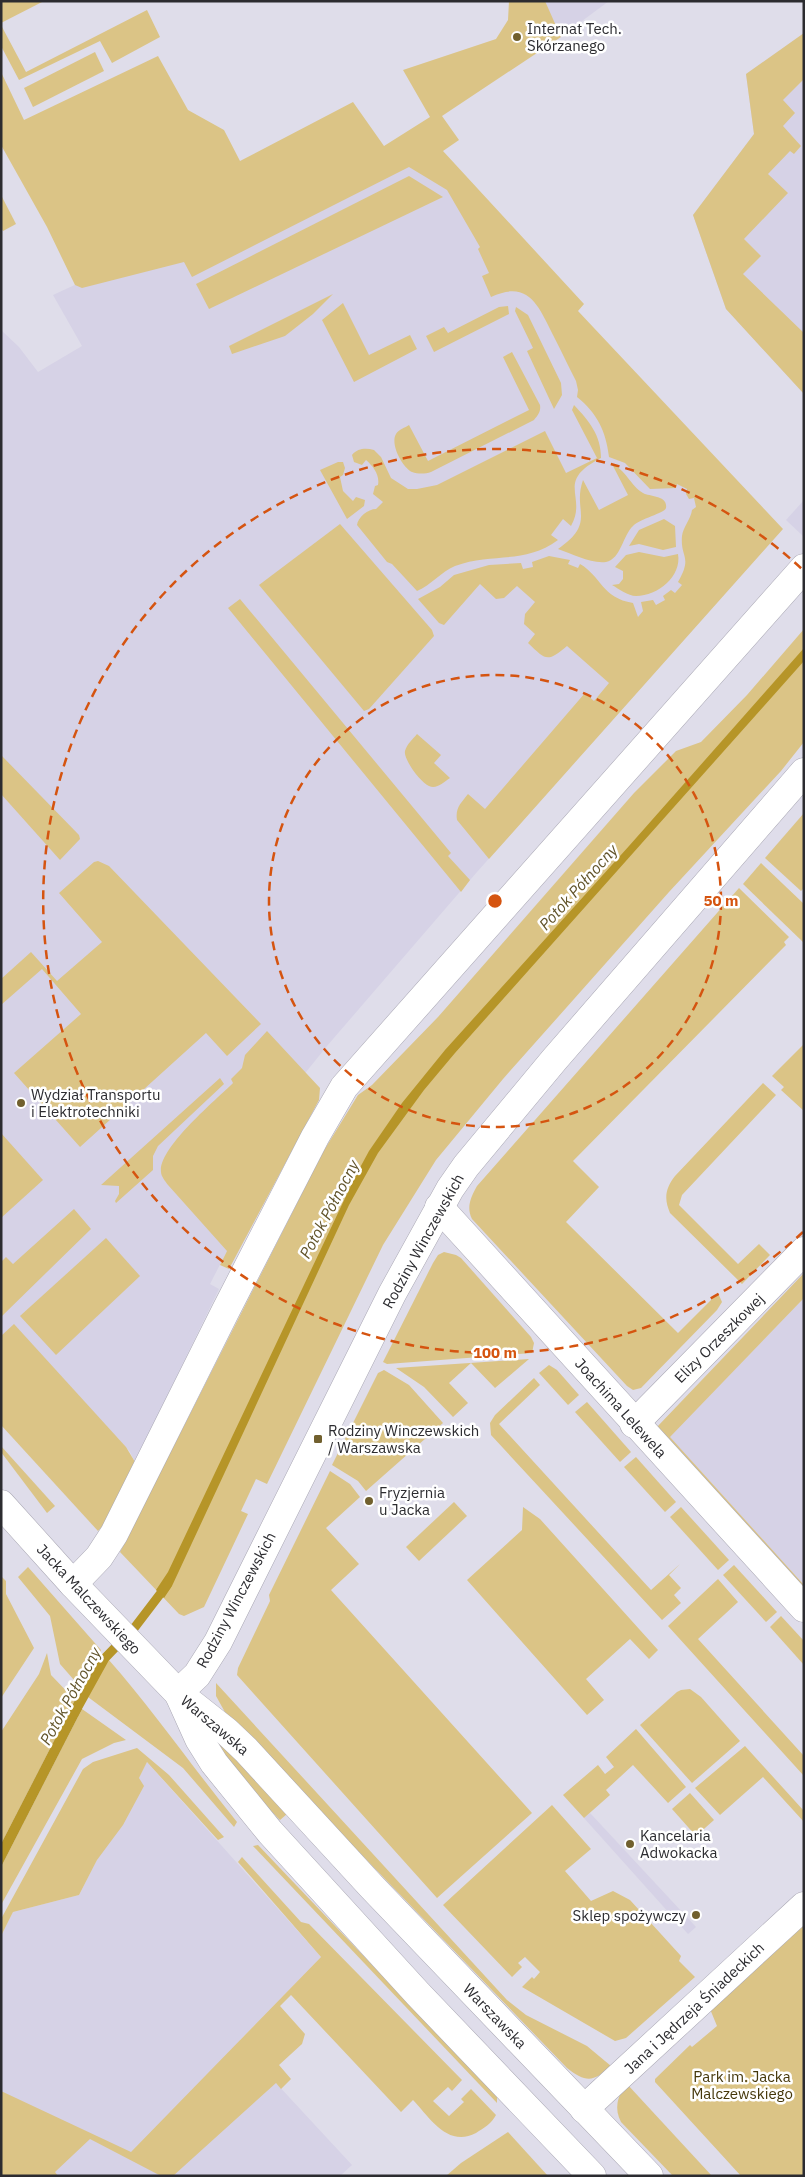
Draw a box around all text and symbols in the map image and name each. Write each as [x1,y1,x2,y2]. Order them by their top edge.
place label: Internat Tech. Skórzanego [527,19,622,55]
marker: Internat Tech. Skórzanego [511,31,523,43]
water label: Potok Północny [534,839,623,934]
text: 50 m [704,891,738,910]
centre of rings [486,892,504,910]
place label: Wydział Transportu i Elektrotechniki [31,1085,161,1121]
marker: Wydział Transportu i Elektrotechniki [15,1097,27,1109]
water label: Potok Północny [295,1155,364,1262]
street label: Rodziny Winczewskich [378,1170,468,1312]
street label: Elizy Orzeszkowej [670,1289,768,1387]
text: 100 m [473,1343,517,1362]
street label: Joachima Lelewela [571,1354,671,1462]
place label: Rodziny Winczewskich / Warszawska [328,1421,479,1457]
marker: Rodziny Winczewskich / Warszawska [312,1433,324,1445]
place label: Fryzjernia u Jacka [379,1483,445,1519]
marker: Fryzjernia u Jacka [363,1495,375,1507]
street label: Rodziny Winczewskich [192,1529,280,1671]
street label: Jacka Malczewskiego [33,1540,145,1658]
water label: Potok Północny [35,1643,106,1748]
street label: Warszawska [177,1691,253,1759]
place label: Kancelaria Adwokacka [640,1826,717,1862]
marker: Kancelaria Adwokacka [624,1838,636,1850]
place label: Sklep spożywczy [573,1906,687,1925]
marker: Sklep spożywczy [690,1909,702,1921]
street label: Jana i Jędrzeja Śniadeckich [620,1938,768,2078]
street label: Warszawska [459,1979,531,2053]
park label: Park im. Jacka Malczewskiego [691,2067,793,2103]

